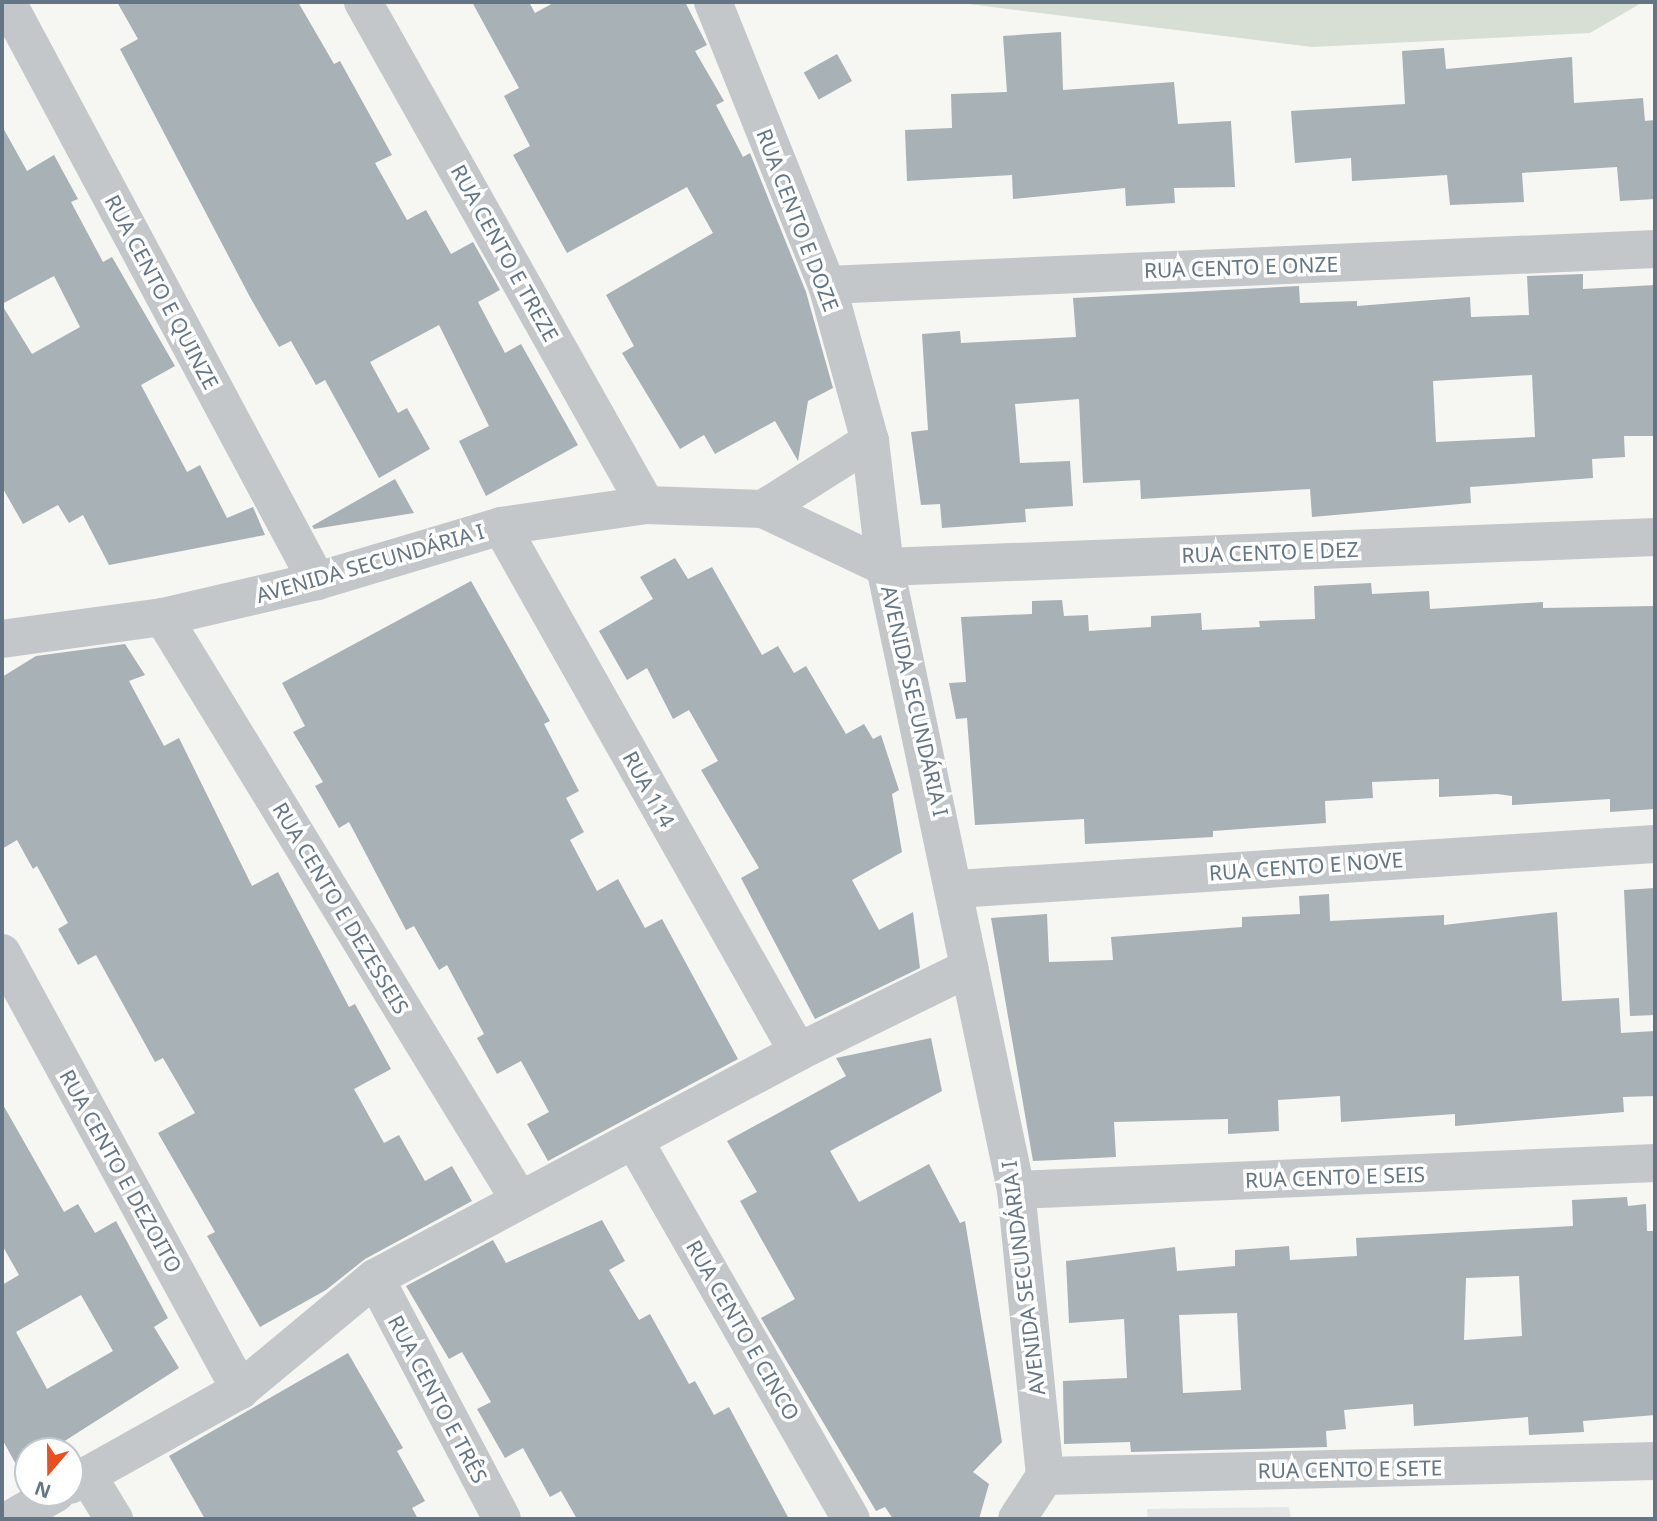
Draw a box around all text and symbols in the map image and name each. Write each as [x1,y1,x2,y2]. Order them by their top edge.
street label: RUA CENTO E DOZE [752,125,844,315]
street label: RUA CENTO E TREZE [446,160,564,346]
street label: RUA CENTO E QUINZE [100,190,224,394]
street label: RUA CENTO E ONZE [1143,251,1339,283]
street label: AVENIDA SECUNDÁRIA I [253,518,487,608]
street label: RUA CENTO E DEZ [1181,536,1359,568]
street label: AVENIDA SECUNDÁRIA I [876,583,954,819]
street label: RUA 114 [618,747,680,831]
street label: RUA CENTO E DEZESSEIS [268,798,414,1018]
street label: RUA CENTO E NOVE [1208,847,1404,885]
street label: RUA CENTO E DEZOITO [55,1065,187,1277]
street label: AVENIDA SECUNDÁRIA I [996,1159,1050,1397]
street label: RUA CENTO E SEIS [1245,1161,1425,1193]
street label: RUA CENTO E CINCO [681,1235,805,1425]
street label: RUA CENTO E TRÊS [383,1311,493,1487]
north arrow [14,1437,84,1507]
street label: RUA CENTO E SETE [1257,1455,1443,1483]
text: N [31,1475,54,1505]

